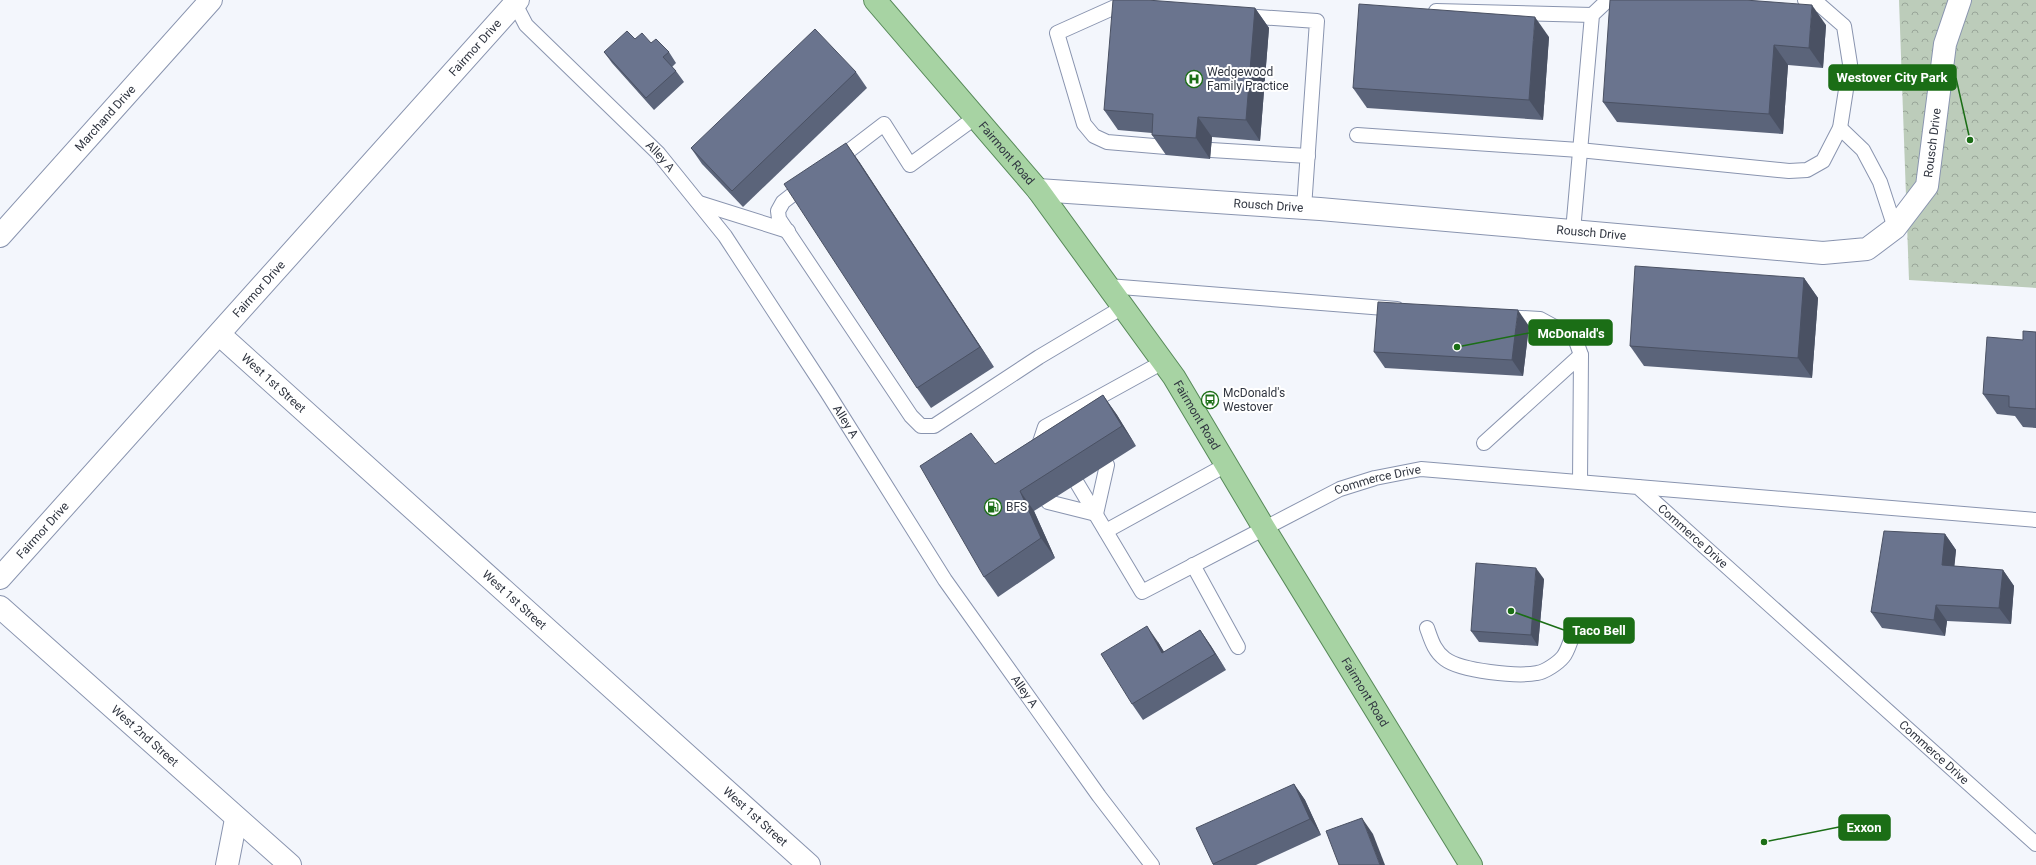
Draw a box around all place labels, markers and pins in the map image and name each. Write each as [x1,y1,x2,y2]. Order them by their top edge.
place label: Wedgewood Family Practice [1207,65,1289,93]
callout: Westover City Park [1829,65,1956,90]
hospital icon: Wedgewood Family Practice [1184,69,1204,89]
callout: McDonald's [1529,320,1612,345]
place label: McDonald's Westover [1223,386,1285,414]
bus stop icon: McDonald's Westover [1200,390,1220,410]
fuel station icon: BFS [983,497,1003,517]
place label: BFS [1006,500,1027,514]
callout: Taco Bell [1564,618,1634,643]
callout: Exxon [1839,815,1890,840]

